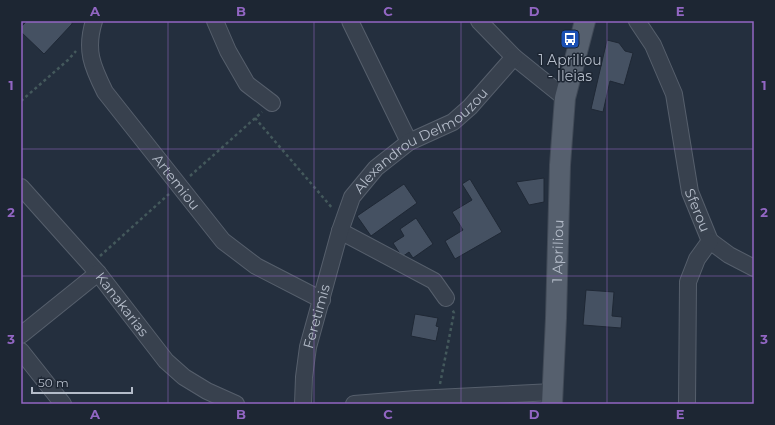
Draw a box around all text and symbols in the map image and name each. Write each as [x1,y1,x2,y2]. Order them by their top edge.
text: A [89,3,101,19]
text: B [236,3,246,19]
text: C [383,3,393,19]
text: D [529,3,540,19]
text: E [676,3,685,19]
bus stop icon: 1 Apriliou - Ileias [559,28,581,50]
place label: 1 Apriliou - Ileias [538,51,602,85]
text: 1 [8,77,14,93]
text: 1 [761,77,767,93]
street label: Alexandrou Delmouzou [350,84,492,197]
street label: Artemiou [149,150,204,214]
street label: Sferou [680,186,714,234]
text: 2 [7,204,15,220]
text: 2 [760,204,768,220]
street label: 1 Apriliou [548,219,568,283]
street label: Kanakarias [92,268,153,340]
street label: Feretimis [299,282,334,351]
text: 3 [6,331,15,347]
text: 3 [759,331,768,347]
scale bar [32,369,132,395]
text: 50 m [38,375,69,390]
text: A [89,406,101,422]
text: B [236,406,246,422]
text: C [383,406,393,422]
text: D [529,406,540,422]
text: E [676,406,685,422]

